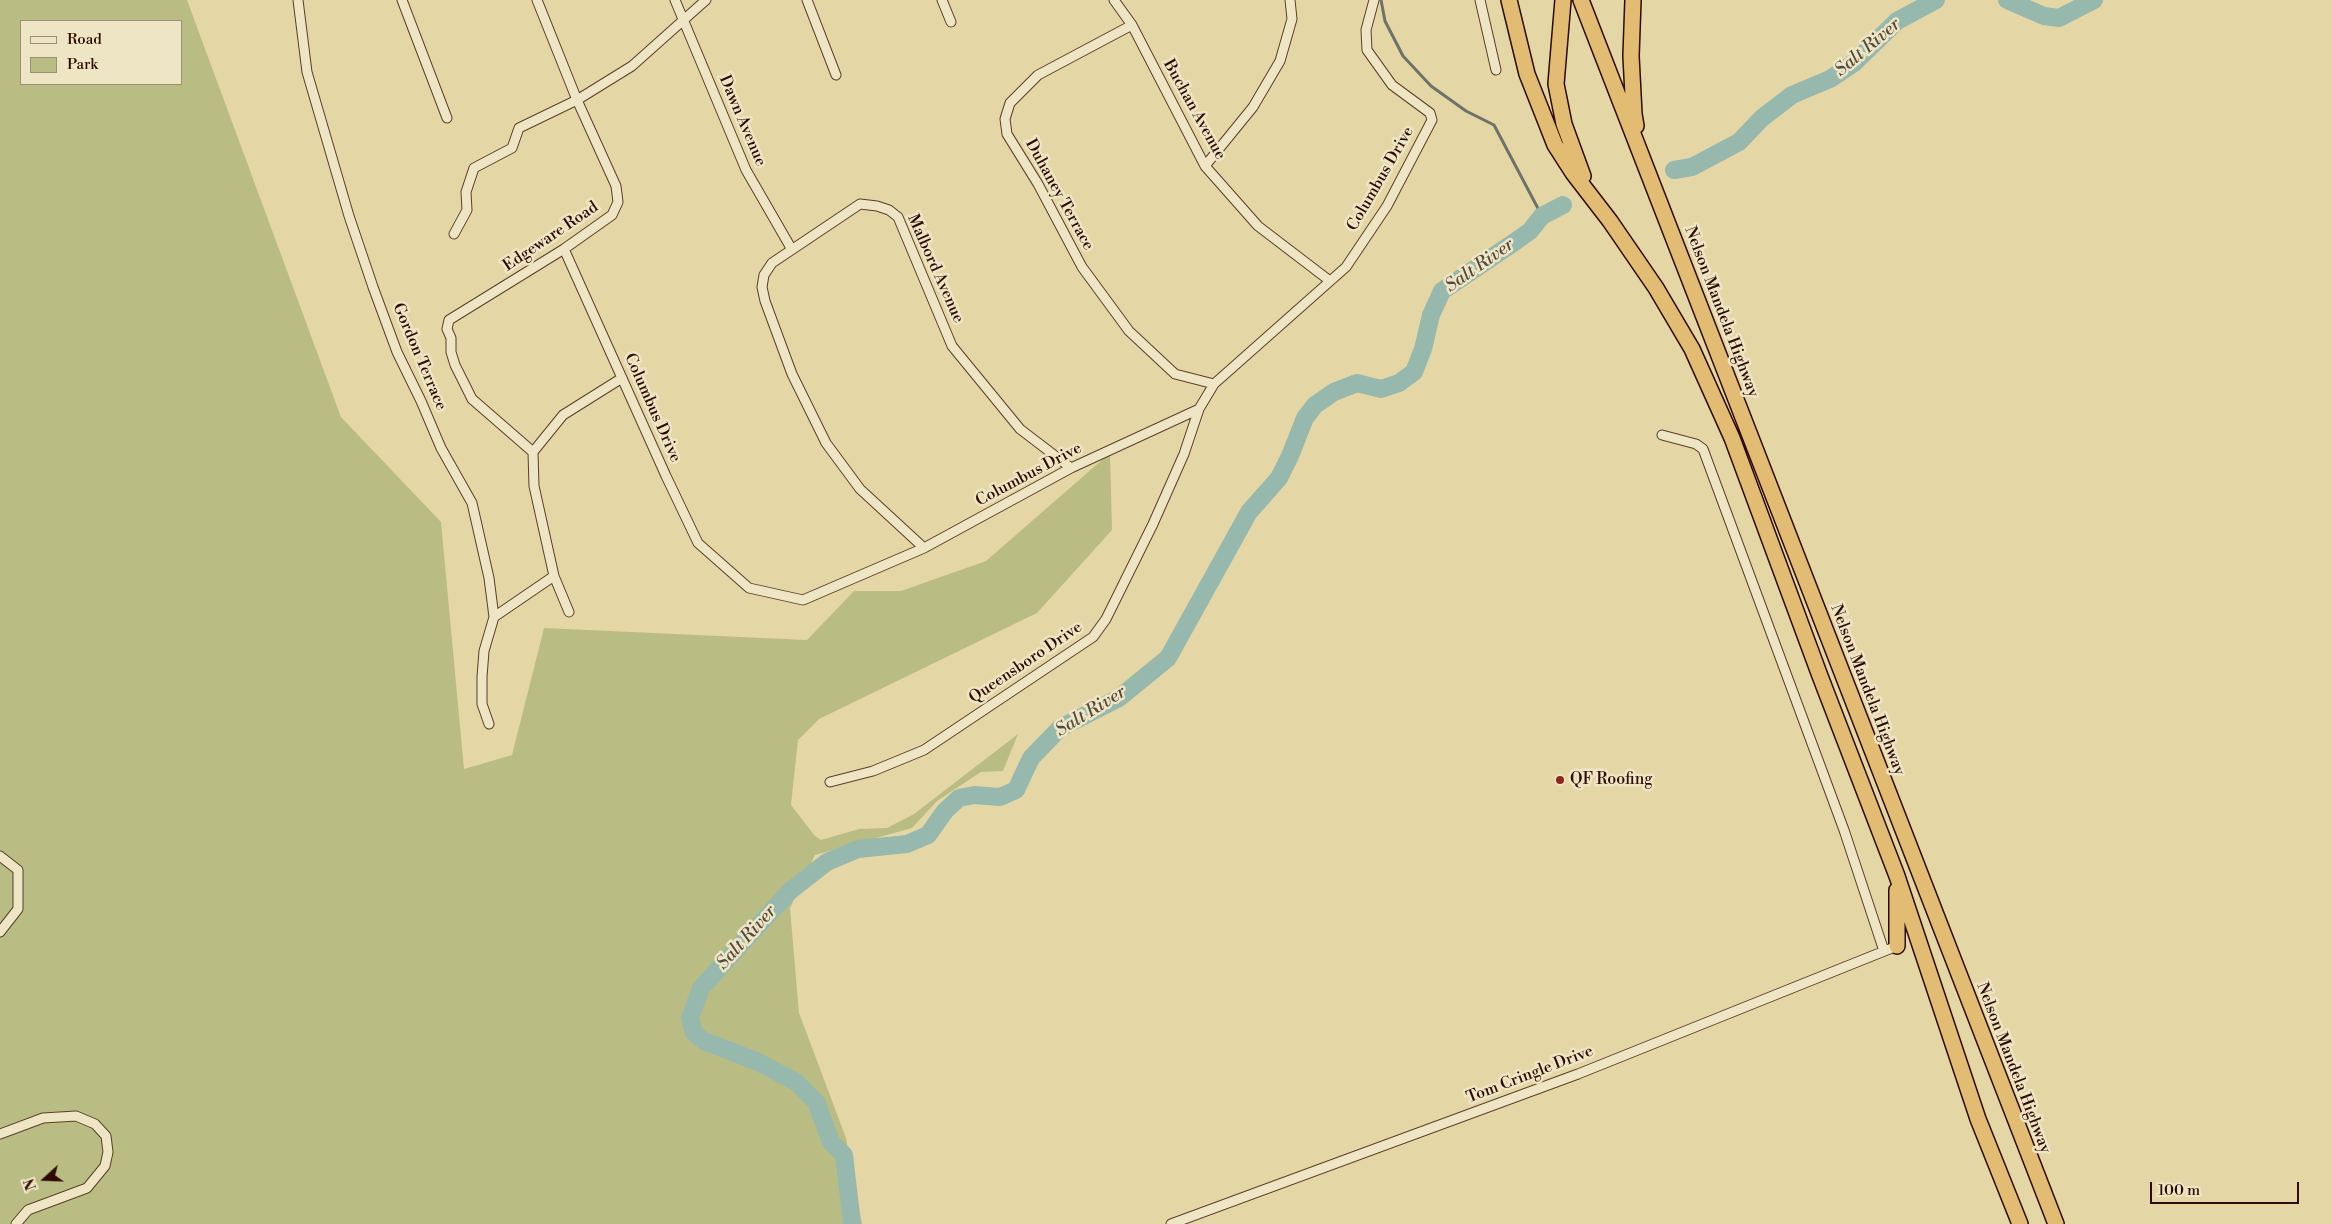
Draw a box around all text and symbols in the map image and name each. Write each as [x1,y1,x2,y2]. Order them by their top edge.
water label: Salt River [1831,14,1905,82]
legend [20,20,182,85]
text: Road [67,30,102,49]
text: Park [67,55,98,74]
street label: Buchan Avenue [1159,57,1229,163]
street label: Dawn Avenue [714,73,770,169]
street label: Columbus Drive [1343,123,1419,235]
street label: Duhaney Terrace [1021,136,1097,254]
street label: Edgeware Road [500,198,602,276]
street label: Malbord Avenue [902,212,968,326]
street label: Nelson Mandela Highway [1680,224,1762,400]
water label: Salt River [1441,234,1519,298]
street label: Gordon Terrace [388,300,450,414]
street label: Columbus Drive [619,351,685,465]
street label: Columbus Drive [973,439,1085,511]
street label: Nelson Mandela Highway [1826,602,1908,778]
street label: Queensboro Drive [966,618,1086,708]
water label: Salt River [1052,682,1130,742]
place label: QF Roofing [1570,770,1653,790]
marker: QF Roofing [1554,774,1566,786]
water label: Salt River [713,901,781,975]
street label: Nelson Mandela Highway [1972,980,2054,1156]
street label: Tom Cringle Drive [1464,1042,1596,1108]
north arrow [20,1154,70,1204]
scale bar [2152,1172,2301,1204]
text: N [21,1176,41,1192]
text: 100 m [2158,1181,2200,1200]

